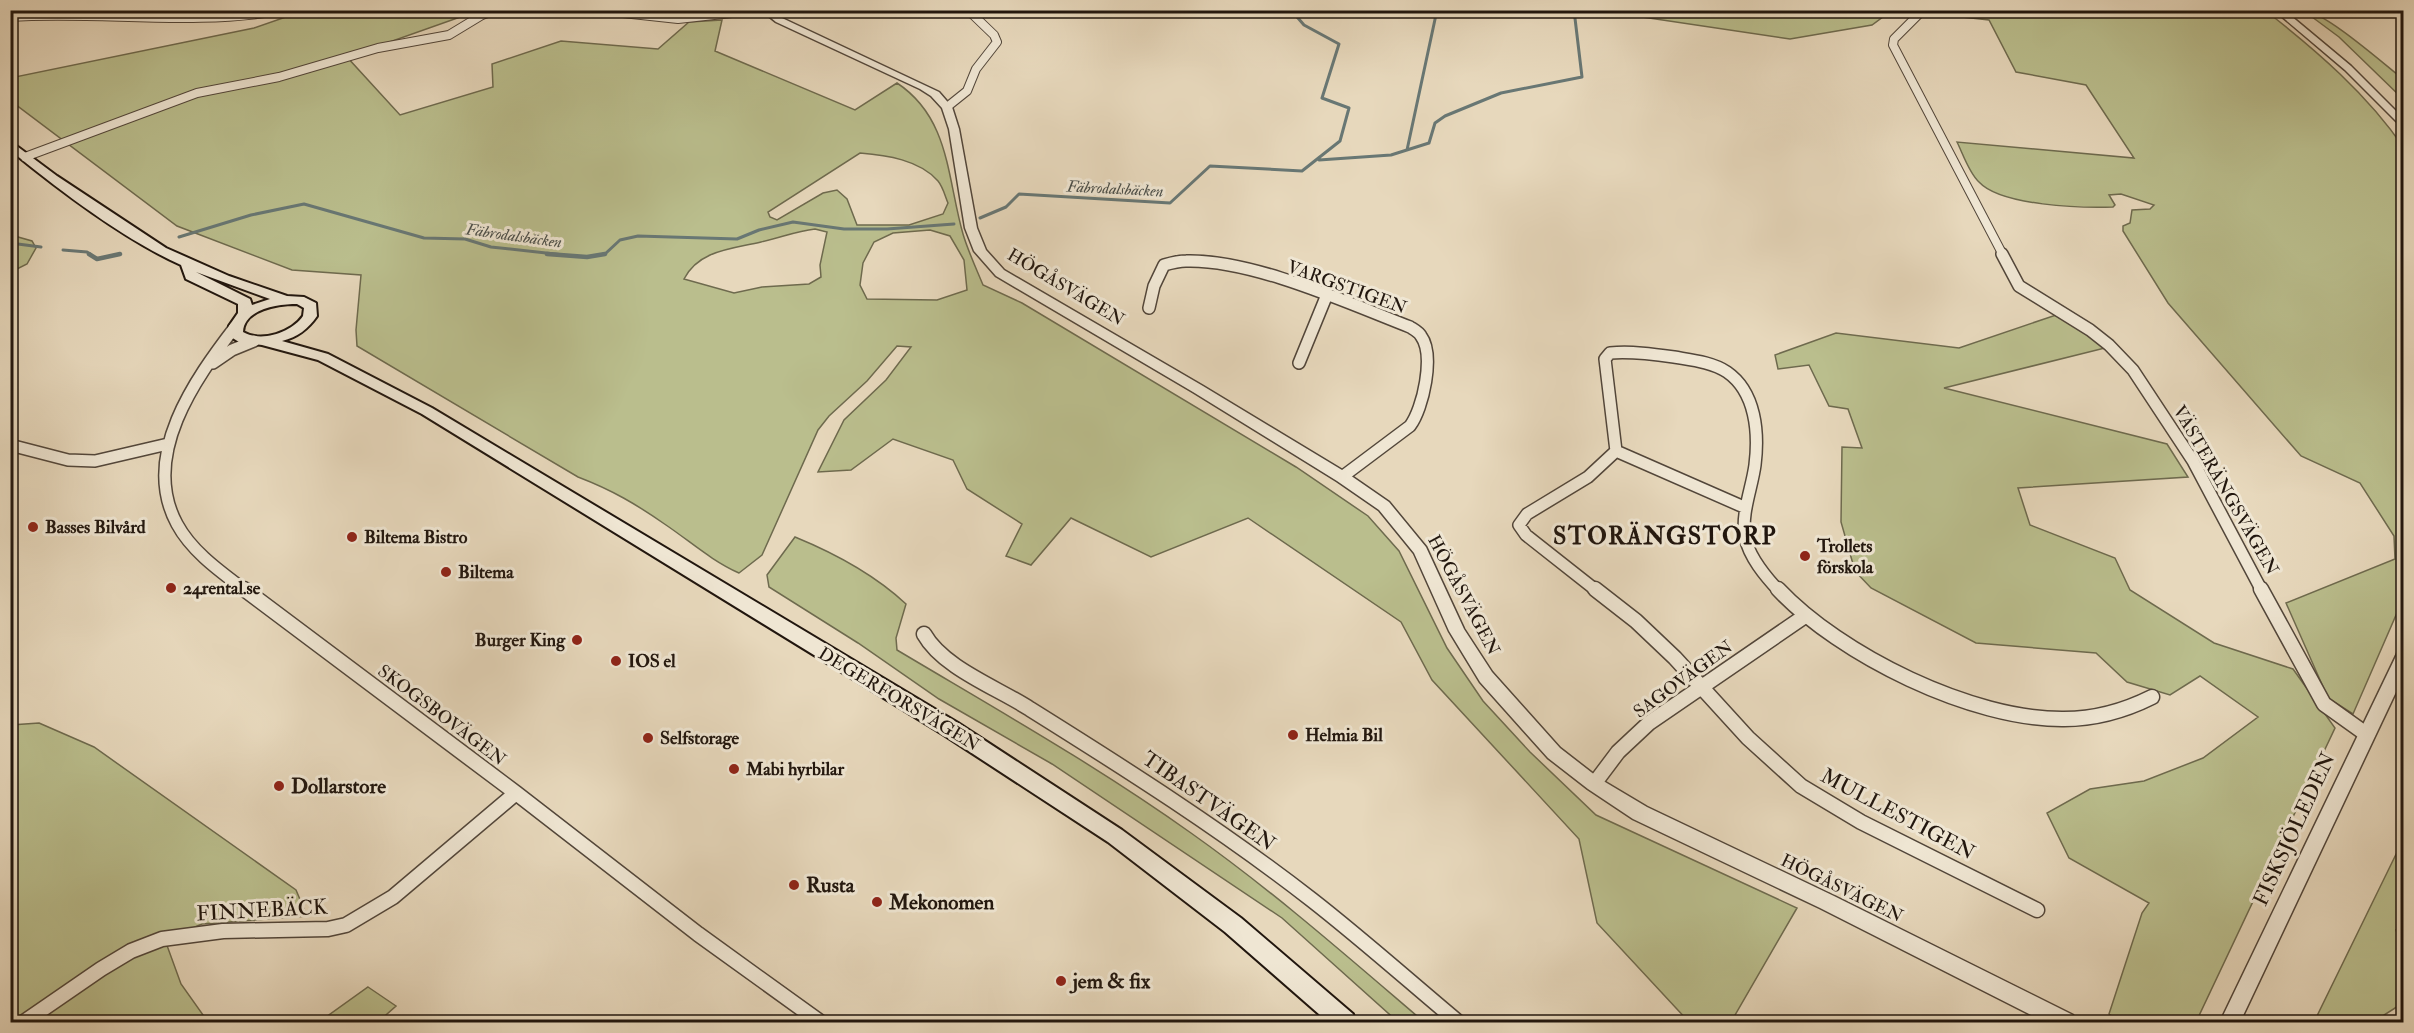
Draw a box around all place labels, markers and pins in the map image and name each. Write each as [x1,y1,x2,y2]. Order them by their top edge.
place label: Basses Bilvård [45,516,146,539]
marker: Basses Bilvård [26,520,40,534]
place label: Biltema Bistro [364,526,468,549]
marker: Biltema Bistro [345,530,359,544]
place label: Trollets förskola [1816,535,1874,579]
marker: Trollets förskola [1798,549,1812,563]
place label: Biltema [458,561,514,584]
marker: Biltema [439,565,453,579]
place label: 24rental.se [183,577,261,600]
marker: 24rental.se [164,581,178,595]
place label: Burger King [475,629,566,652]
marker: Burger King [570,633,584,647]
place label: IOS el [628,650,676,673]
marker: IOS el [609,654,623,668]
place label: Helmia Bil [1305,724,1383,747]
place label: Selfstorage [660,727,740,750]
marker: Helmia Bil [1286,728,1300,742]
marker: Selfstorage [641,731,655,745]
place label: Mabi hyrbilar [745,758,844,781]
marker: Mabi hyrbilar [727,762,741,776]
place label: Dollarstore [291,773,386,800]
marker: Dollarstore [272,779,286,793]
place label: Rusta [806,872,856,899]
marker: Rusta [787,878,801,892]
place label: Mekonomen [888,889,994,916]
marker: Mekonomen [870,895,884,909]
place label: jem & fix [1069,968,1151,995]
marker: jem & fix [1054,974,1068,988]

